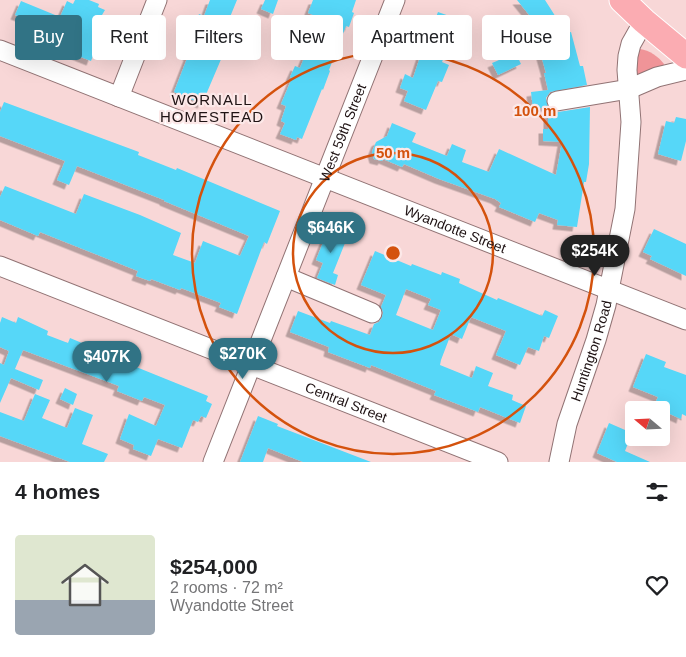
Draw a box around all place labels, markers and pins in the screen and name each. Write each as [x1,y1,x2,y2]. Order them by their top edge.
pin: $646K [296,212,366,254]
pin: $254K [560,234,630,277]
centre of rings [384,244,402,262]
pin: $270K [208,338,278,380]
pin: $407K [72,340,142,383]

